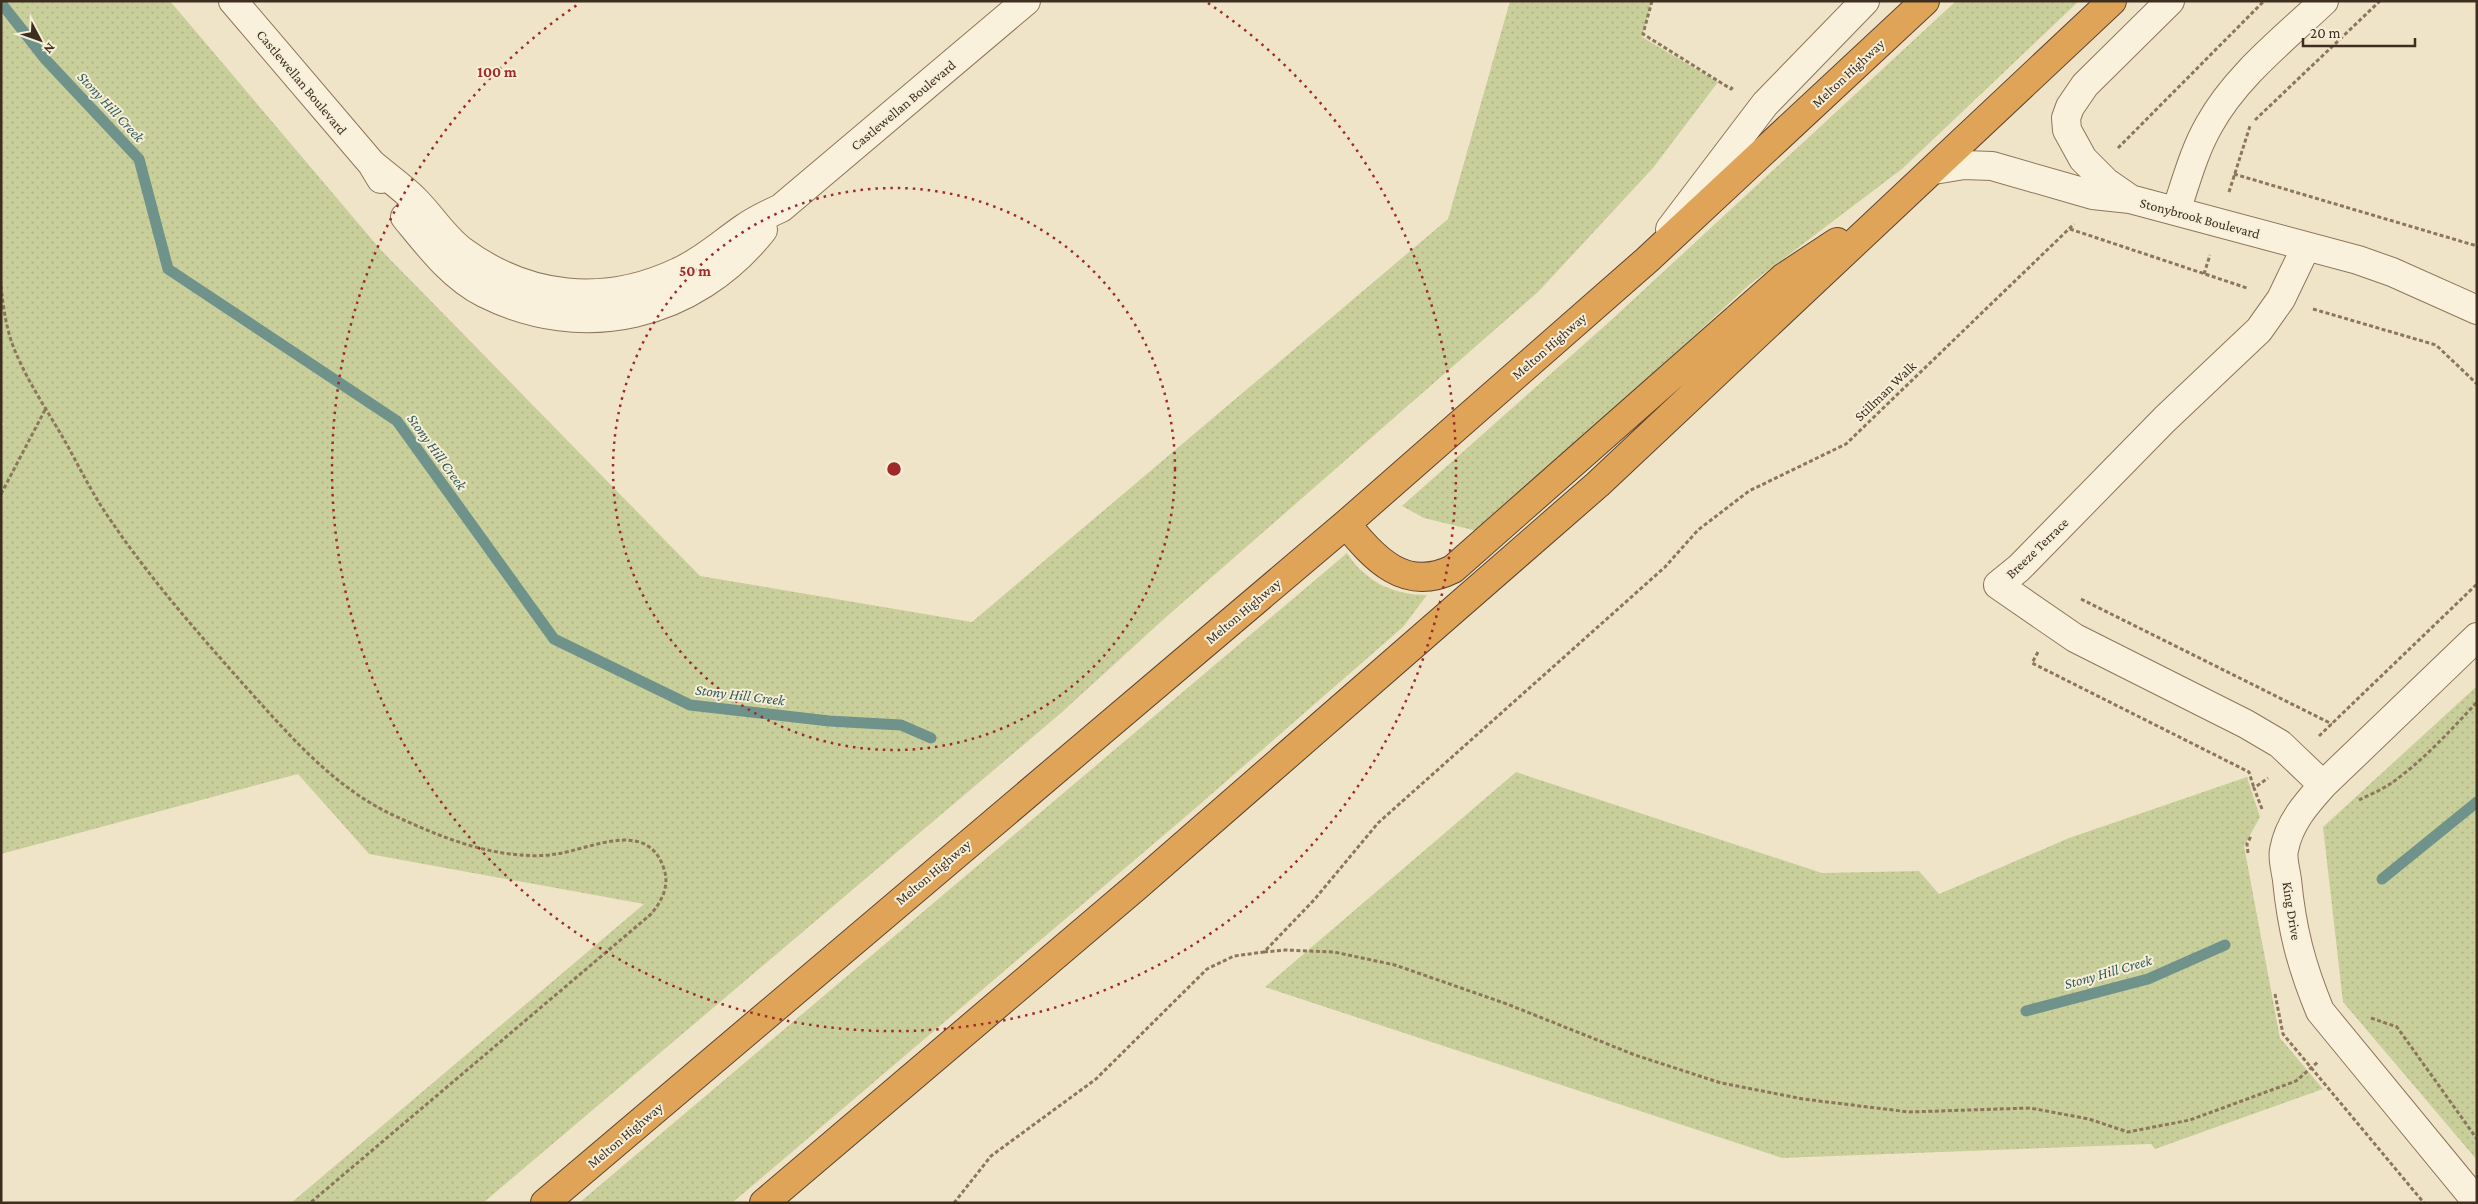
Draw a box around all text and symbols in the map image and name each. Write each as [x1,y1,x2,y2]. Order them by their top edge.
north arrow [15,15,65,65]
scale bar [2303,15,2416,47]
text: 20 m [2310,25,2341,41]
street label: Castlewellan Boulevard [254,26,351,138]
street label: Melton Highway [1808,35,1888,111]
text: N [40,40,59,58]
street label: Castlewellan Boulevard [847,56,959,153]
text: 100 m [477,64,517,80]
water label: Stony Hill Creek [74,69,149,147]
street label: Stonybrook Boulevard [2138,194,2262,242]
text: 50 m [679,263,711,279]
street label: Melton Highway [1509,309,1590,383]
street label: Stillman Walk [1851,358,1919,424]
water label: Stony Hill Creek [403,411,471,495]
centre of rings [885,460,903,478]
street label: Breeze Terrace [2002,514,2072,582]
street label: Melton Highway [1202,575,1284,647]
water label: Stony Hill Creek [694,682,787,710]
street label: Melton Highway [892,836,974,908]
street label: King Drive [2279,881,2305,941]
water label: Stony Hill Creek [2062,951,2155,993]
street label: Melton Highway [584,1099,666,1171]

